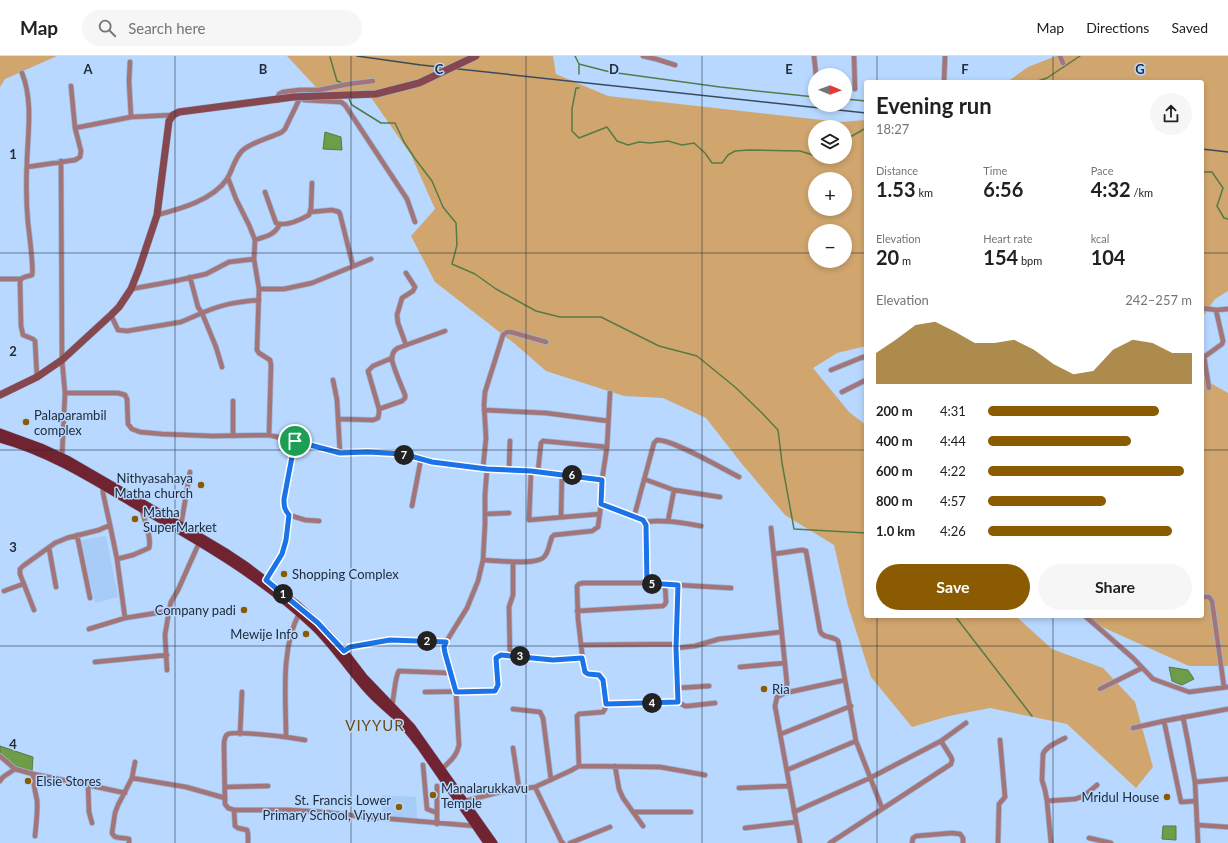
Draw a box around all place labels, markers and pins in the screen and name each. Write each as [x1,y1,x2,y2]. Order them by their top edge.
place label: Palaparambil complex [34,407,107,438]
marker: Palaparambil complex [21,417,31,427]
pin [278,424,312,458]
pin: 7 [394,445,414,465]
pin: 6 [562,465,582,485]
place label: Nithyasahaya Matha church [114,470,193,501]
marker: Nithyasahaya Matha church [196,480,206,490]
place label: Matha SuperMarket [143,504,217,535]
marker: Matha SuperMarket [130,514,140,524]
place label: Shopping Complex [292,566,399,582]
marker: Shopping Complex [279,569,289,579]
pin: 5 [642,574,662,594]
pin: 1 [273,584,293,604]
place label: Company padi [155,602,236,618]
marker: Company padi [239,605,249,615]
place label: Mewije Info [230,626,298,642]
marker: Mewije Info [301,629,311,639]
pin: 2 [417,631,437,651]
pin: 3 [510,646,530,666]
place label: Ria [772,681,790,697]
marker: Ria [759,684,769,694]
pin: 4 [642,693,662,713]
place label: Elsie Stores [36,773,102,789]
marker: Elsie Stores [23,776,33,786]
place label: Manalarukkavu Temple [441,780,528,811]
place label: Mridul House [1081,789,1159,805]
marker: Manalarukkavu Temple [428,790,438,800]
place label: St. Francis Lower Primary School, Viyyur [262,792,391,823]
marker: Mridul House [1162,792,1172,802]
marker: St. Francis Lower Primary School, Viyyur [394,802,404,812]

